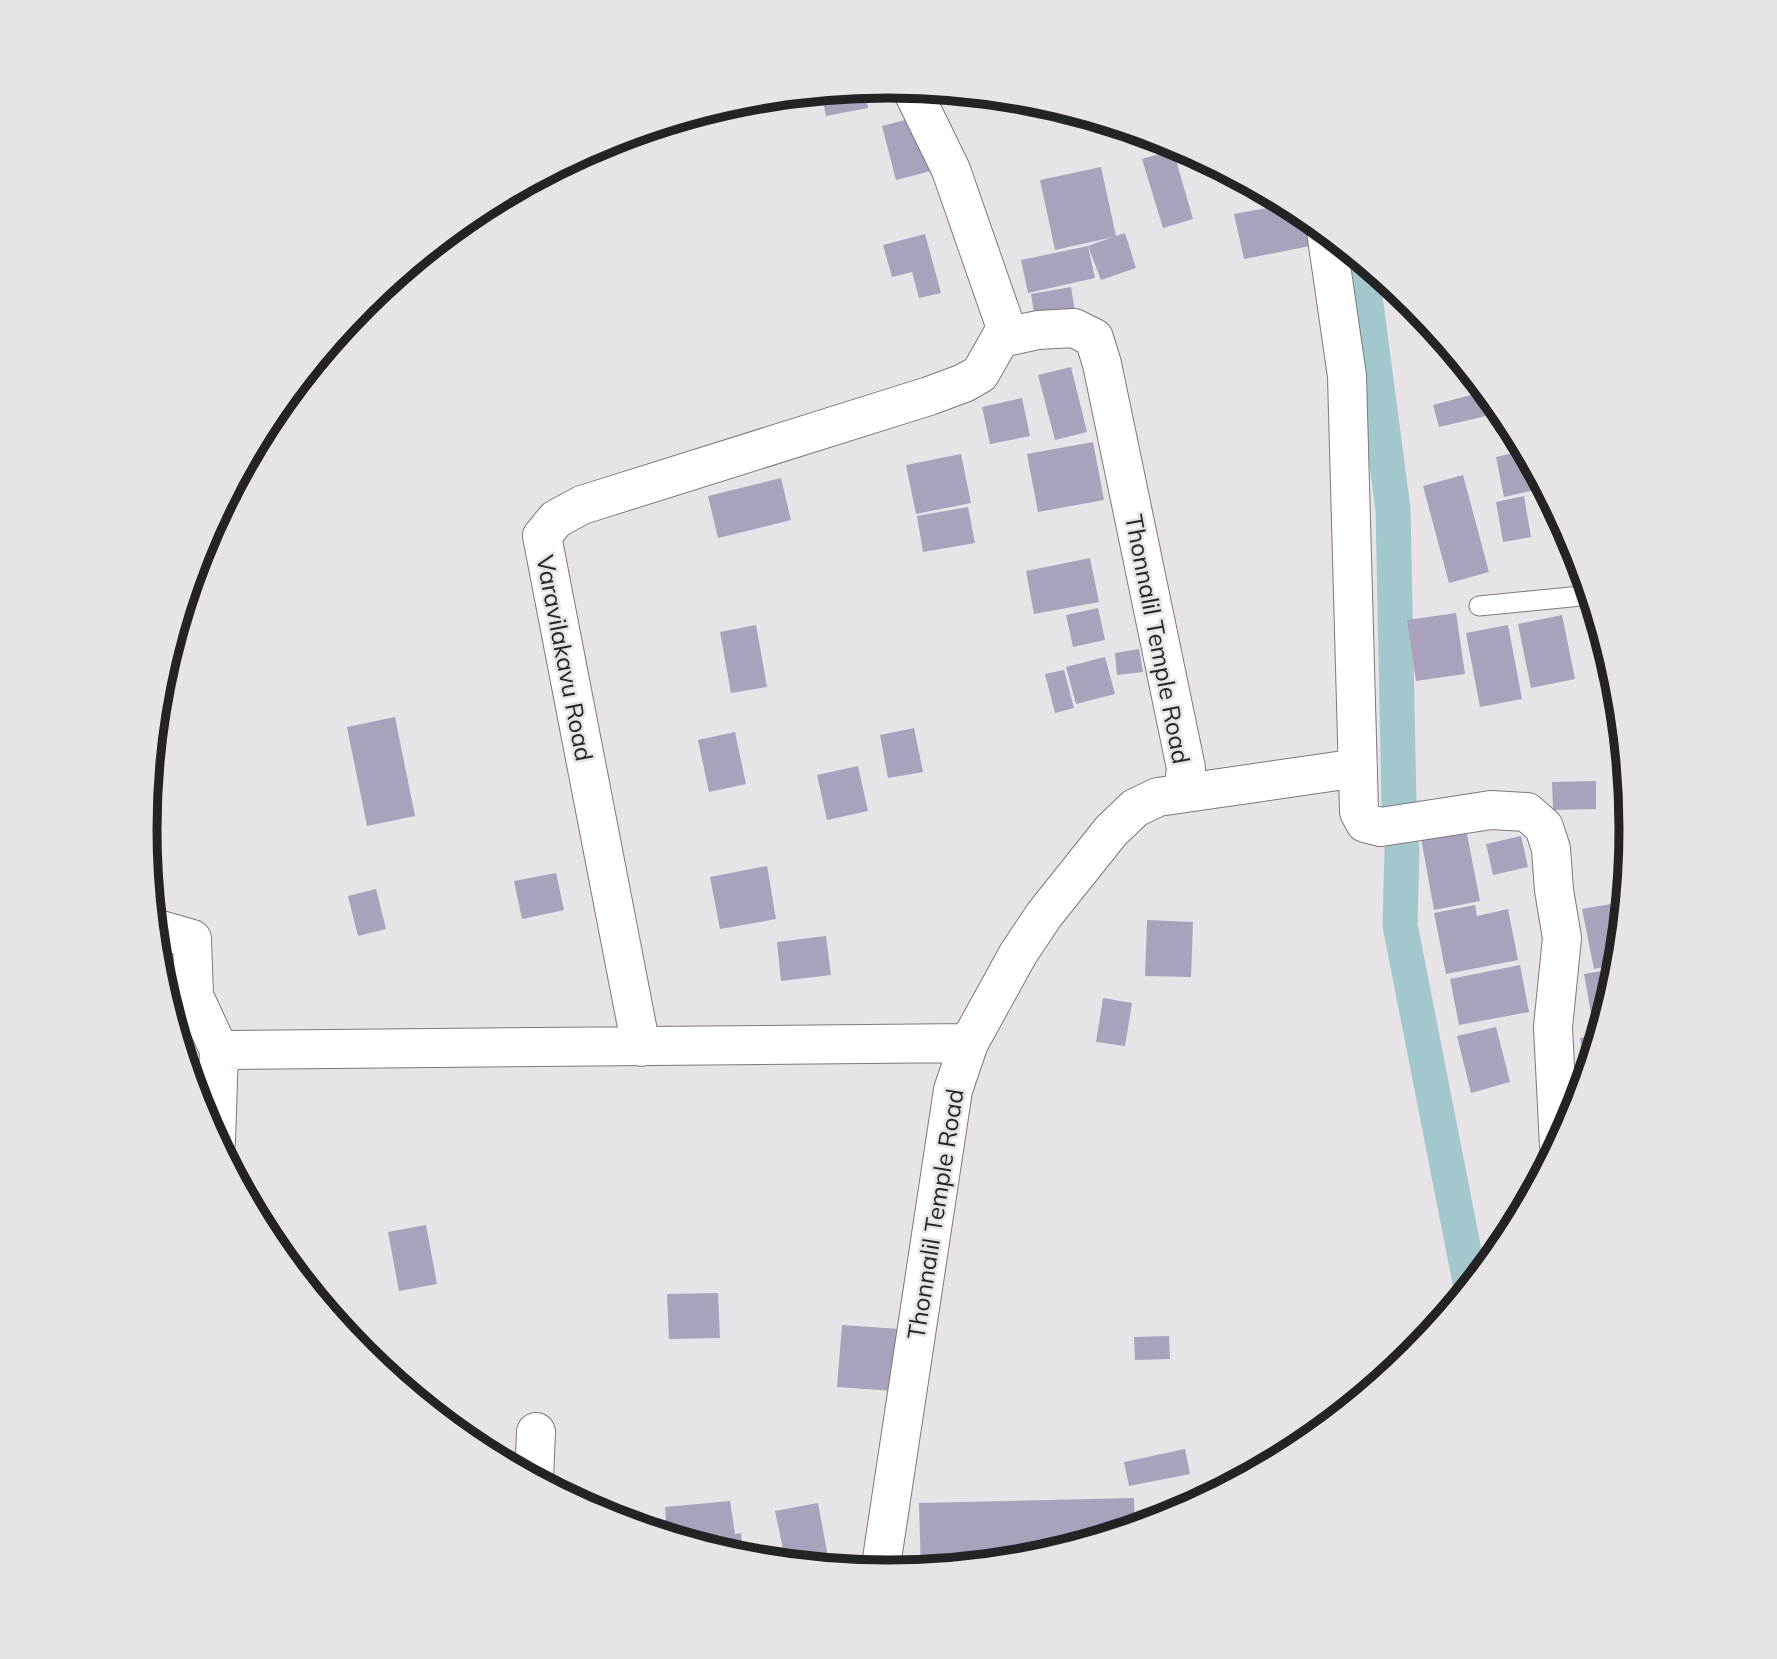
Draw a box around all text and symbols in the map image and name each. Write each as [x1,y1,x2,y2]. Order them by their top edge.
street label: Thonnalil Temple Road [1119,512,1197,766]
street label: Varavilakavu Road [530,552,600,764]
street label: Thonnalil Temple Road [900,1087,970,1341]

